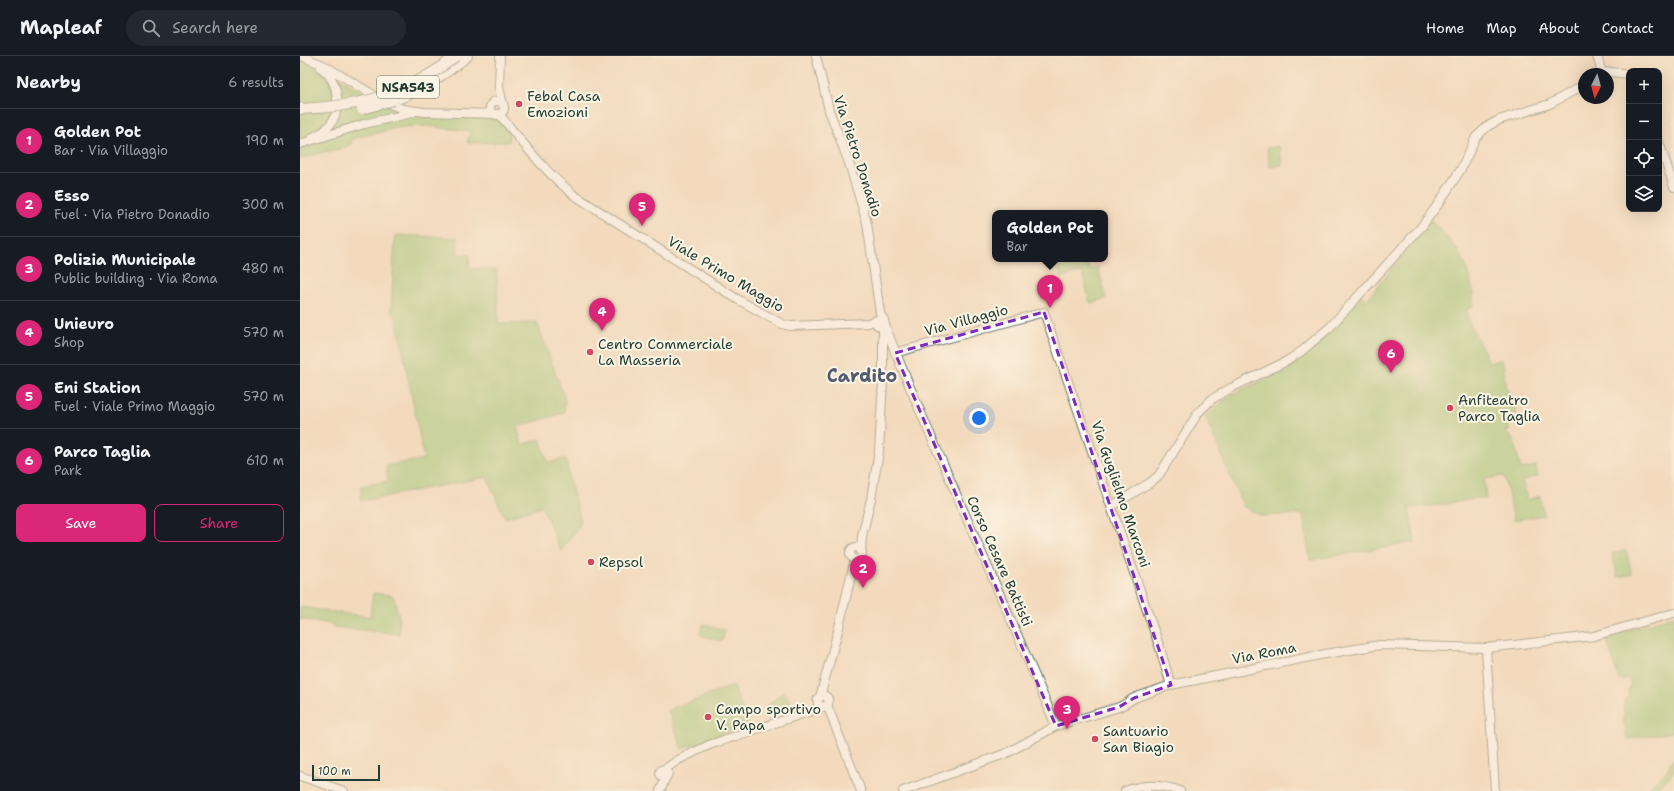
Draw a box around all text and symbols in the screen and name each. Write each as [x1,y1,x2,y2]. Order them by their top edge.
search box [126,10,406,46]
text: Mapleaf [20,15,102,40]
icon: search [140,17,162,39]
text: Search here [172,18,258,38]
text: Home [1426,19,1465,37]
text: Map [1487,19,1517,37]
text: About [1539,19,1580,37]
text: Contact [1602,19,1654,37]
north arrow [1578,68,1614,104]
map controls [1626,68,1662,212]
button: + [1626,68,1662,104]
text: Nearby [16,71,81,93]
text: 6 results [228,74,284,91]
road number: NSA543 [377,76,439,98]
place label: Febal Casa Emozioni [527,87,601,121]
street label: Via Pietro Donadio [830,93,886,219]
marker: Febal Casa Emozioni [514,99,524,109]
button: − [1626,104,1662,140]
text: Golden Pot [54,122,141,142]
text: 1 [26,132,32,149]
text: 190 m [245,132,284,149]
button: locate [1626,140,1662,176]
text: Bar · Via Villaggio [54,142,168,159]
button: layers [1626,176,1662,212]
text: Esso [54,186,89,206]
pin: 5 [629,193,655,226]
text: 2 [24,196,34,213]
text: 300 m [241,196,284,213]
text: Fuel · Via Pietro Donadio [54,206,210,223]
popup [992,210,1108,262]
text: Golden Pot [1006,218,1094,238]
street label: Viale Primo Maggio [664,232,788,316]
text: Bar [1006,238,1028,255]
text: Polizia Municipale [54,250,196,270]
text: 3 [24,260,34,277]
text: 480 m [242,260,284,277]
text: Public building · Via Roma [54,270,218,287]
pin: 1 [1037,275,1063,308]
pin: 4 [589,298,615,331]
street label: Via Villaggio [922,300,1010,340]
text: Unieuro [54,314,114,334]
text: 4 [24,324,34,341]
text: 570 m [243,324,284,341]
text: Shop [54,334,84,351]
place label: Centro Commerciale La Masseria [598,335,733,369]
pin: 6 [1378,340,1404,373]
marker: Centro Commerciale La Masseria [585,347,595,357]
district label: Cardito [827,364,897,388]
text: Eni Station [54,378,141,398]
text: 5 [25,388,33,405]
text: 570 m [243,388,284,405]
place label: Anfiteatro Parco Taglia [1458,391,1541,425]
text: Fuel · Viale Primo Maggio [54,398,215,415]
marker: Anfiteatro Parco Taglia [1445,403,1455,413]
your location [969,408,989,428]
street label: Via Guglielmo Marconi [1087,418,1155,570]
text: Parco Taglia [54,442,150,462]
text: 6 [24,452,34,469]
text: 610 m [246,452,284,469]
text: Park [54,462,82,479]
street label: Corso Cesare Battisti [963,493,1037,629]
button: Save [16,504,146,542]
button: Share [154,504,284,542]
place label: Repsol [599,553,644,571]
pin: 2 [850,555,876,588]
marker: Repsol [586,557,596,567]
street label: Via Roma [1230,638,1298,668]
pin: 3 [1054,696,1080,729]
place label: Campo sportivo V. Papa [716,700,821,734]
marker: Campo sportivo V. Papa [703,712,713,722]
place label: Santuario San Biagio [1103,722,1174,756]
marker: Santuario San Biagio [1090,734,1100,744]
scale bar [312,763,380,782]
text: 100 m [318,764,351,779]

